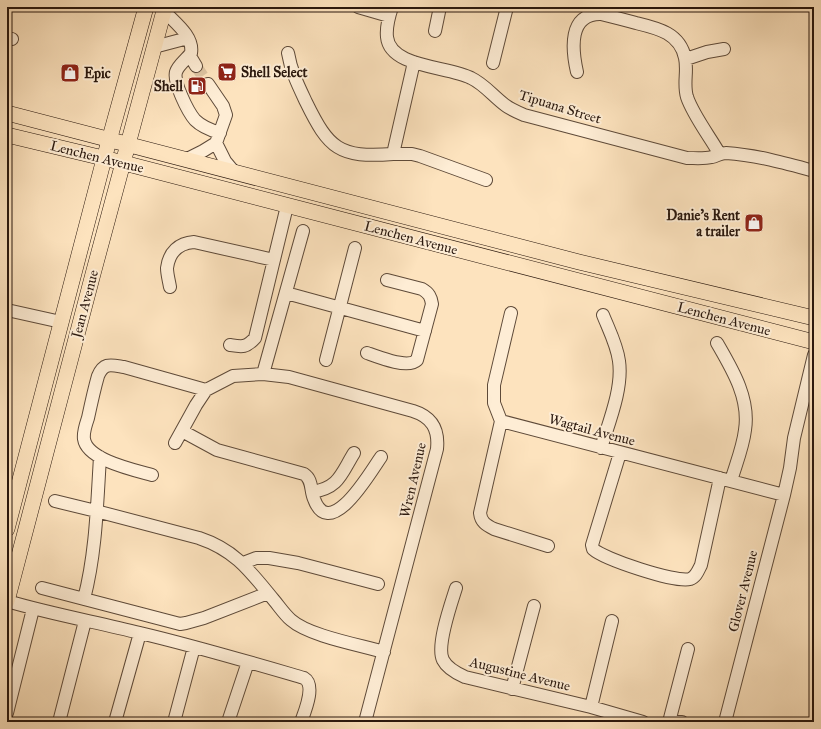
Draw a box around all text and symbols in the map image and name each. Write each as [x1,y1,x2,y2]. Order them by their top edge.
supermarket icon: Shell Select [216,61,238,83]
shop icon: Epic [59,62,81,84]
place label: Shell Select [241,64,308,81]
place label: Epic [84,65,111,83]
fuel station icon: Shell [186,75,208,97]
place label: Shell [154,78,184,95]
street label: Tipuana Street [517,86,603,128]
street label: Lenchen Avenue [48,137,146,177]
place label: Danie's Rent a trailer [666,207,741,240]
shop icon: Danie's Rent a trailer [743,212,765,234]
street label: Lenchen Avenue [363,217,460,259]
street label: Jean Avenue [67,268,103,342]
street label: Lenchen Avenue [676,298,773,340]
street label: Wagtail Avenue [547,410,637,450]
street label: Wren Avenue [396,441,430,519]
street label: Glover Avenue [725,548,761,634]
street label: Augustine Avenue [467,653,572,695]

